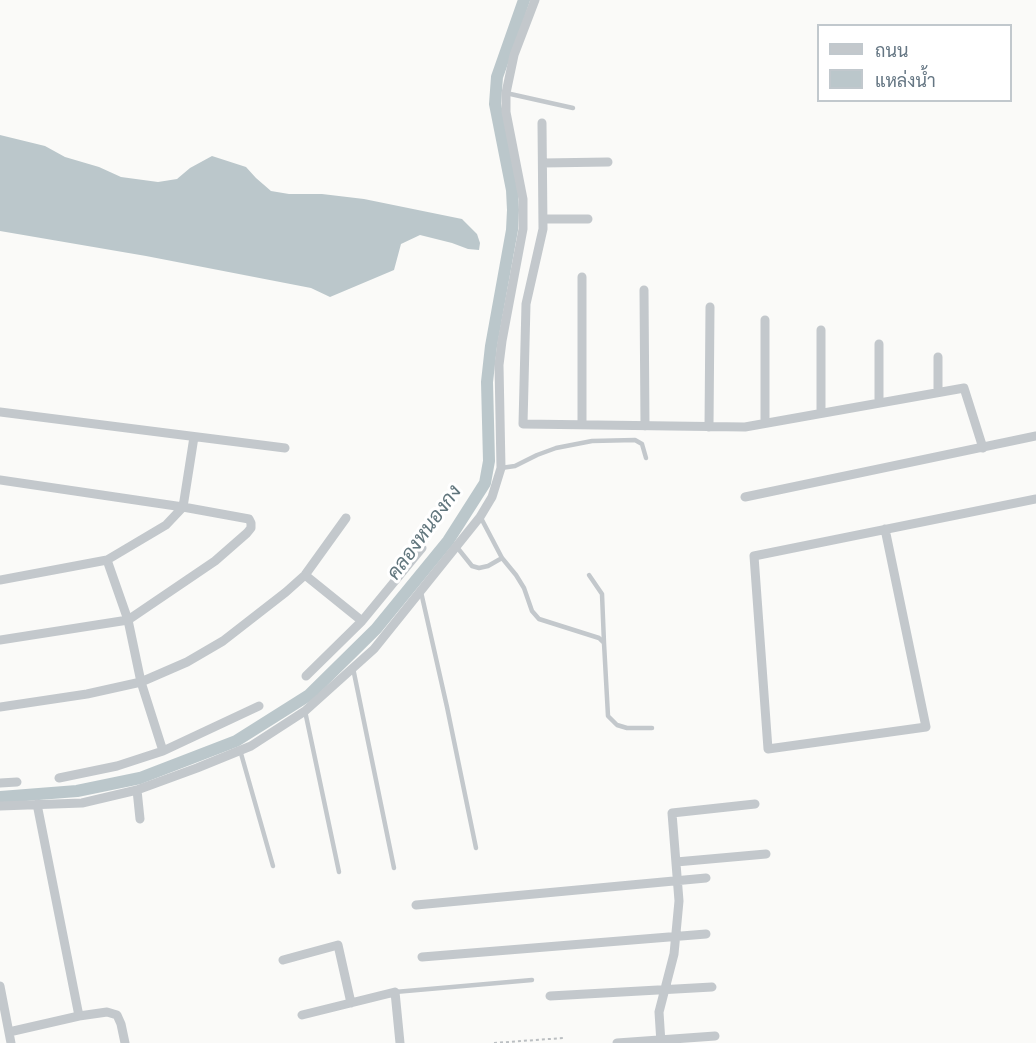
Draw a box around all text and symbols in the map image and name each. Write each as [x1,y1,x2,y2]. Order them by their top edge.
legend [817,24,1012,102]
text: ถนน [875,40,908,61]
text: แหล่งน้ำ [875,70,936,91]
water label: คลองหนองกง [383,481,467,585]

